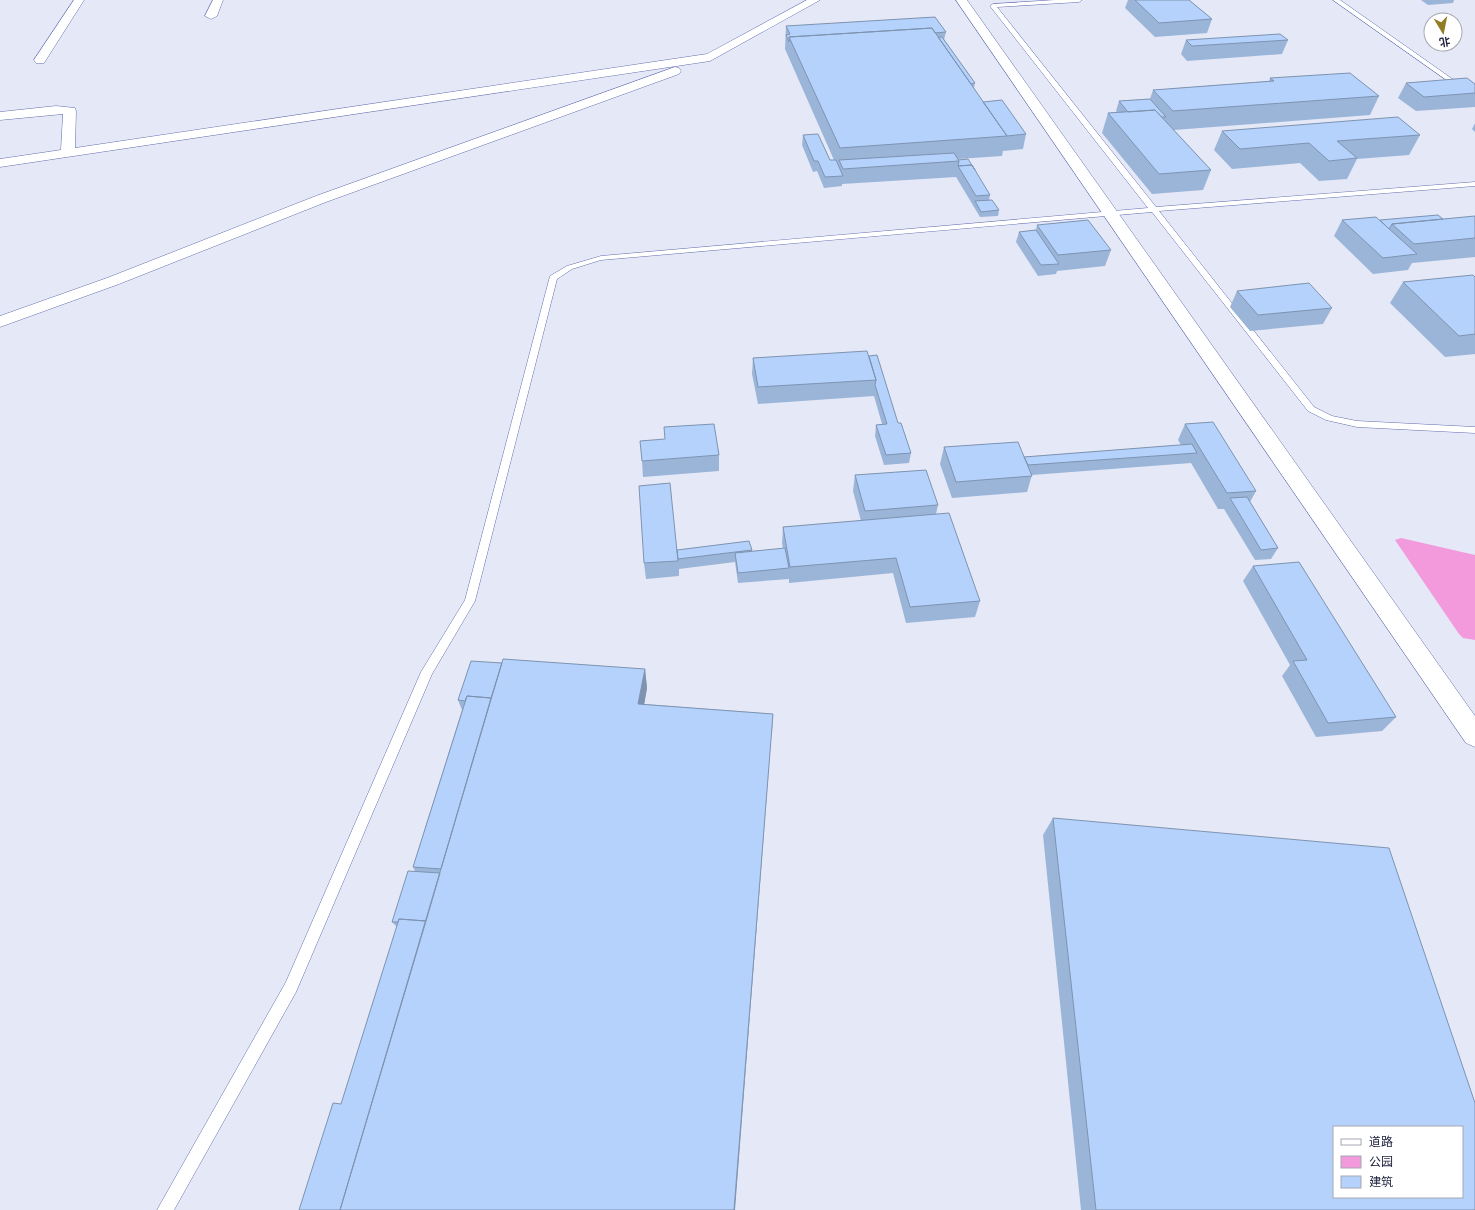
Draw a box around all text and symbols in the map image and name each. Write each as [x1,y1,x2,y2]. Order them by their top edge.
north arrow [1423,12,1463,52]
text: 北 [1438,34,1451,50]
legend [1333,1126,1463,1198]
text: 道路 [1369,1134,1393,1149]
text: 公园 [1369,1154,1393,1169]
text: 建筑 [1369,1174,1393,1189]

